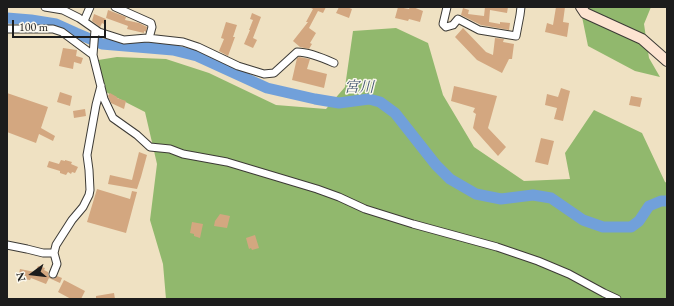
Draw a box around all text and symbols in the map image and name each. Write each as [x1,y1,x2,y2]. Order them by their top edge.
scale bar [14,12,108,38]
text: 100 m [19,19,48,35]
water label: 宮川 [344,79,374,97]
north arrow [12,254,52,294]
text: N [12,271,28,283]

